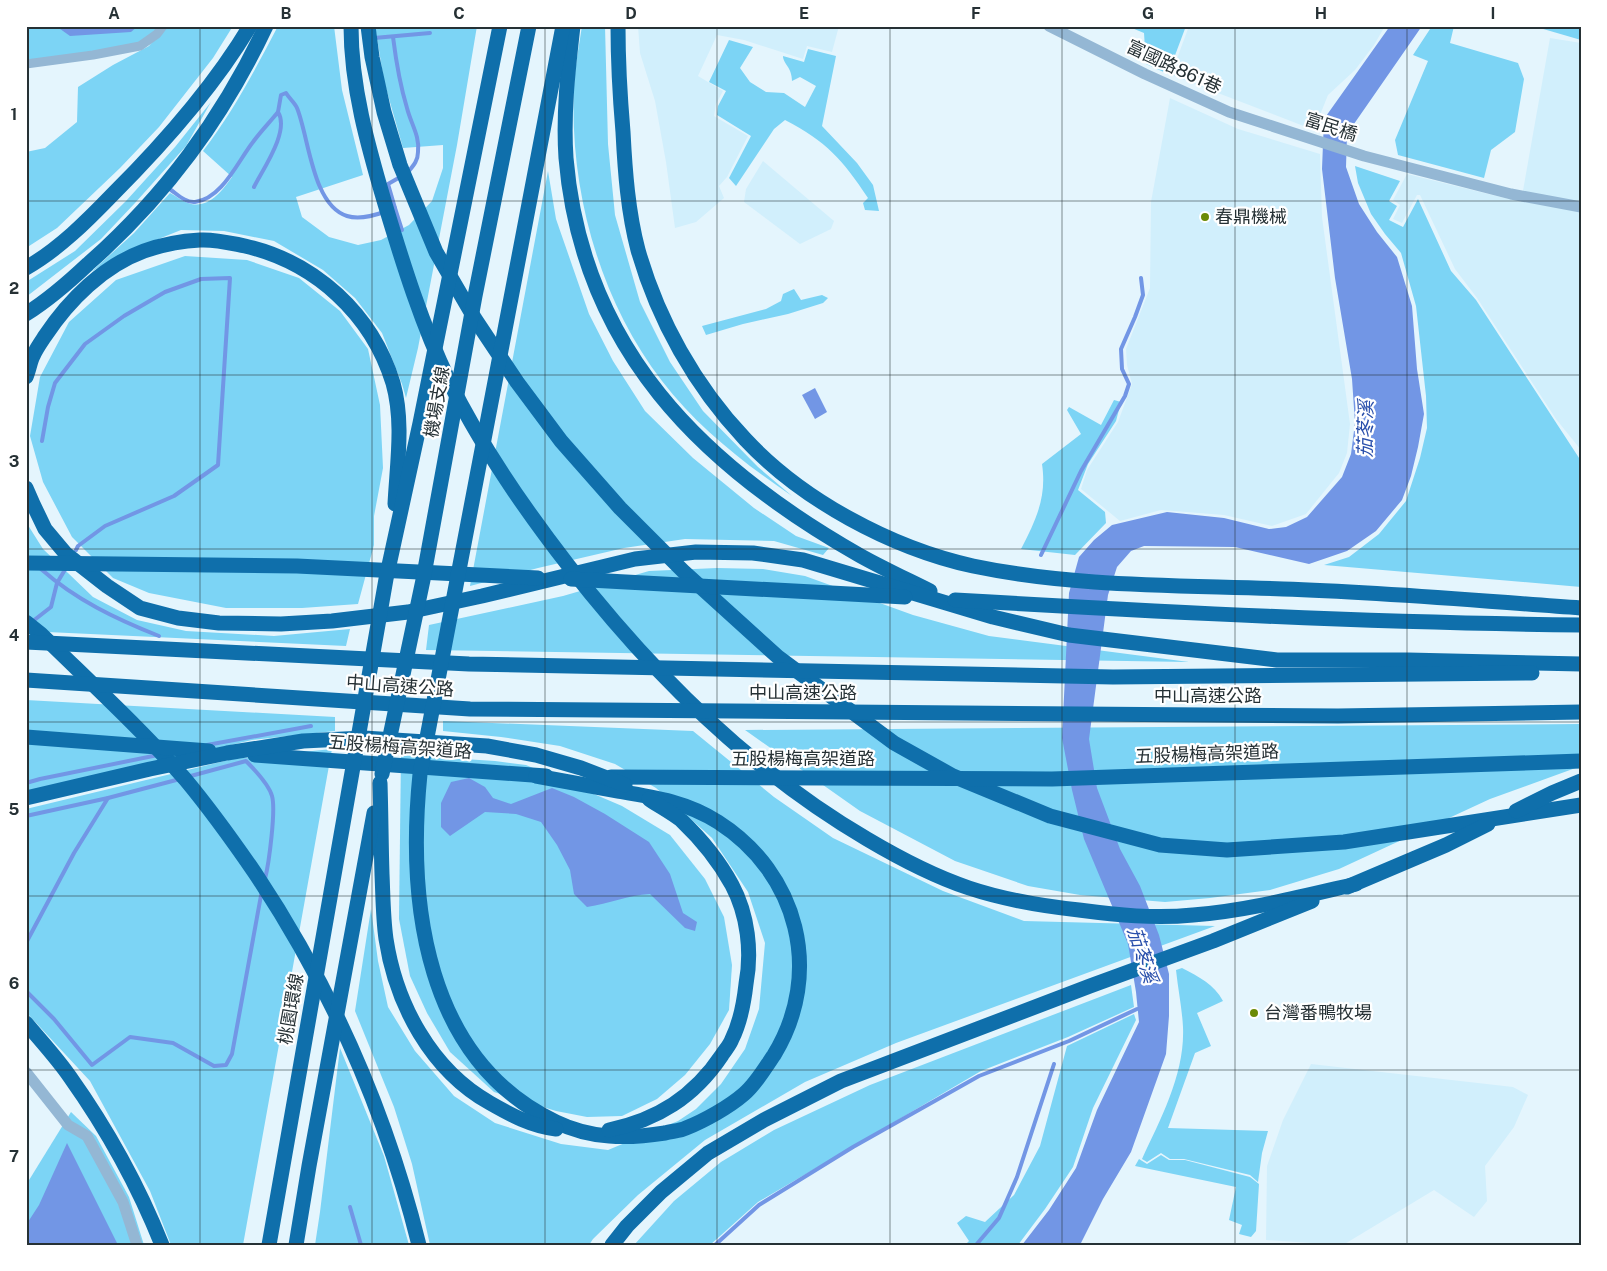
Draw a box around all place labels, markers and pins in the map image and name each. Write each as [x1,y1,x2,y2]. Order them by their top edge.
place label: 春鼎機械 [1215,206,1287,227]
marker: 春鼎機械 [1199,211,1211,223]
place label: 台灣番鴨牧場 [1264,1002,1372,1023]
marker: 台灣番鴨牧場 [1248,1007,1260,1019]

